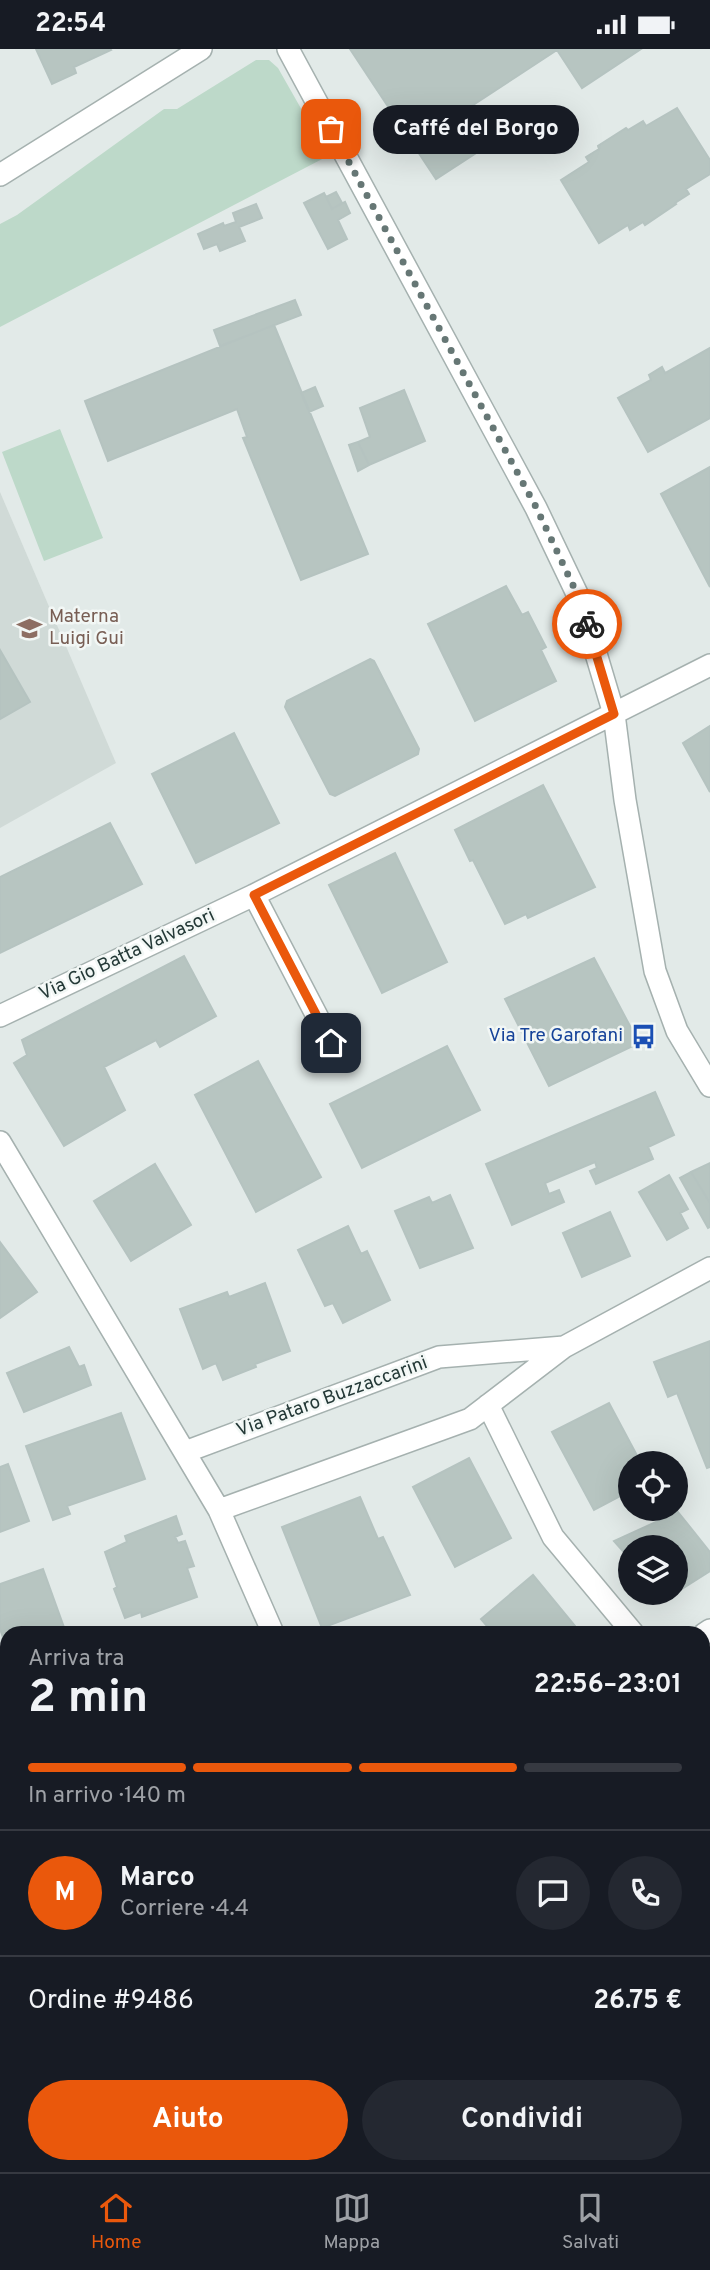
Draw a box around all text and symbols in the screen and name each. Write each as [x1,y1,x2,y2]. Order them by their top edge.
text: 22:54 [35,8,106,41]
pin [301,99,361,159]
callout: Caffé del Borgo [373,105,580,153]
icon: bag [312,110,350,148]
text: Caffé del Borgo [393,115,559,144]
courier [552,589,622,659]
place label: Materna Luigi Gui [49,605,124,651]
icon: bike [568,605,606,643]
school or university icon: Materna Luigi Gui [15,614,43,642]
street label: Via Gio Batta Valvasori [35,904,219,1006]
pin [301,1013,361,1073]
bus stop icon: Via Tre Garofani [629,1022,657,1050]
icon: home [312,1024,350,1062]
place label: Via Tre Garofani [488,1024,623,1048]
street label: Via Pataro Buzzaccarini [233,1351,431,1443]
map controls [618,1451,688,1605]
button: locate [618,1451,688,1521]
button: layers [618,1535,688,1605]
text: Arriva tra [28,1645,124,1674]
text: 22:56–23:01 [534,1669,682,1702]
text: 2 min [28,1670,148,1729]
text: In arrivo · 140 m [28,1782,186,1811]
button: chat [516,1856,590,1930]
button: phone [608,1856,682,1930]
text: Marco [120,1862,195,1895]
text: M [54,1877,76,1910]
text: Corriere · 4.4 [120,1895,249,1924]
text: Ordine #9486 [28,1985,194,2018]
text: 26.75 € [593,1985,682,2018]
button: Aiuto [28,2080,348,2160]
button: Condividi [362,2080,682,2160]
tab: Home [91,2189,141,2255]
tab: Mappa [323,2189,380,2255]
tab: Salvati [562,2189,619,2255]

